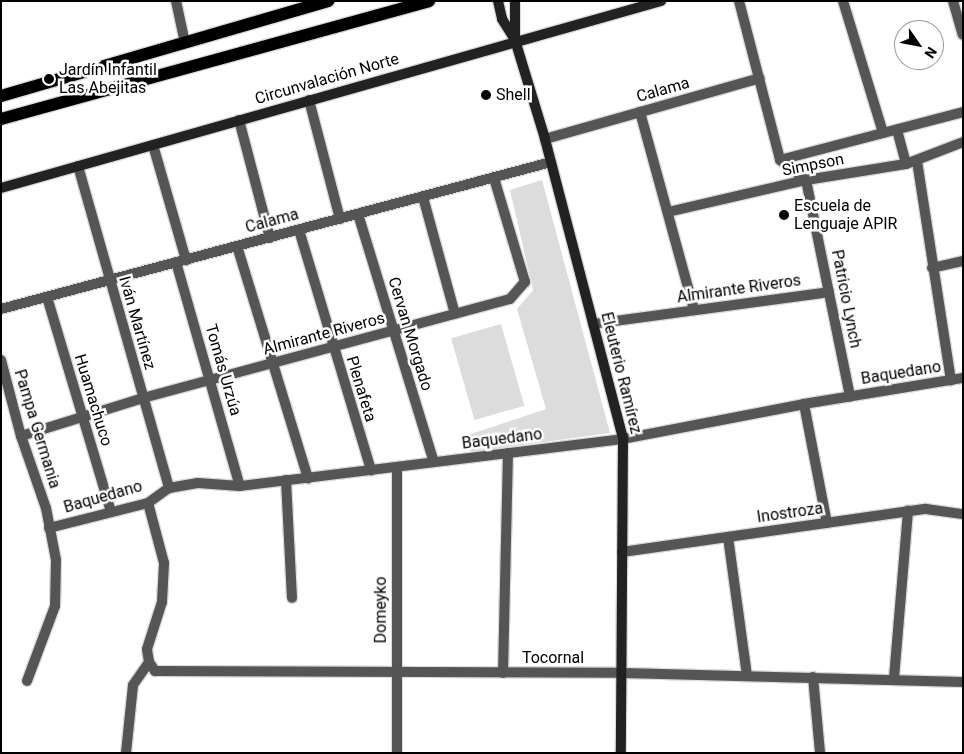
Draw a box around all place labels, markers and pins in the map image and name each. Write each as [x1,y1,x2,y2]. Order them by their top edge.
place label: Jardín Infantil Las Abejitas [59,60,157,98]
marker: Jardín Infantil Las Abejitas [43,73,55,85]
place label: Shell [496,85,531,105]
marker: Shell [480,89,492,101]
place label: Escuela de Lenguaje APIR [794,196,897,234]
marker: Escuela de Lenguaje APIR [778,209,790,221]

